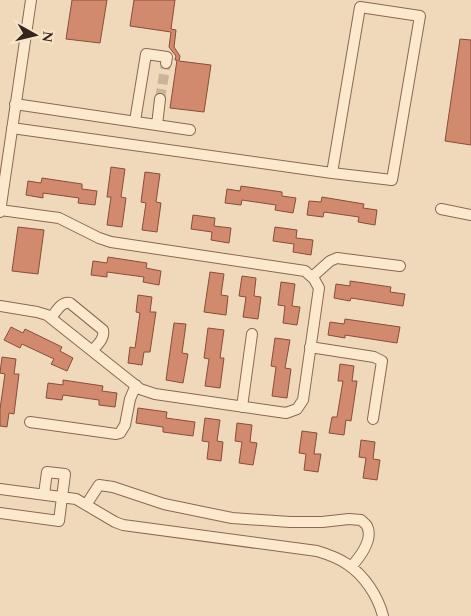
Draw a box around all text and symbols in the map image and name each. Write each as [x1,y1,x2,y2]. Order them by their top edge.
north arrow [10,10,60,60]
text: N [36,30,59,44]

